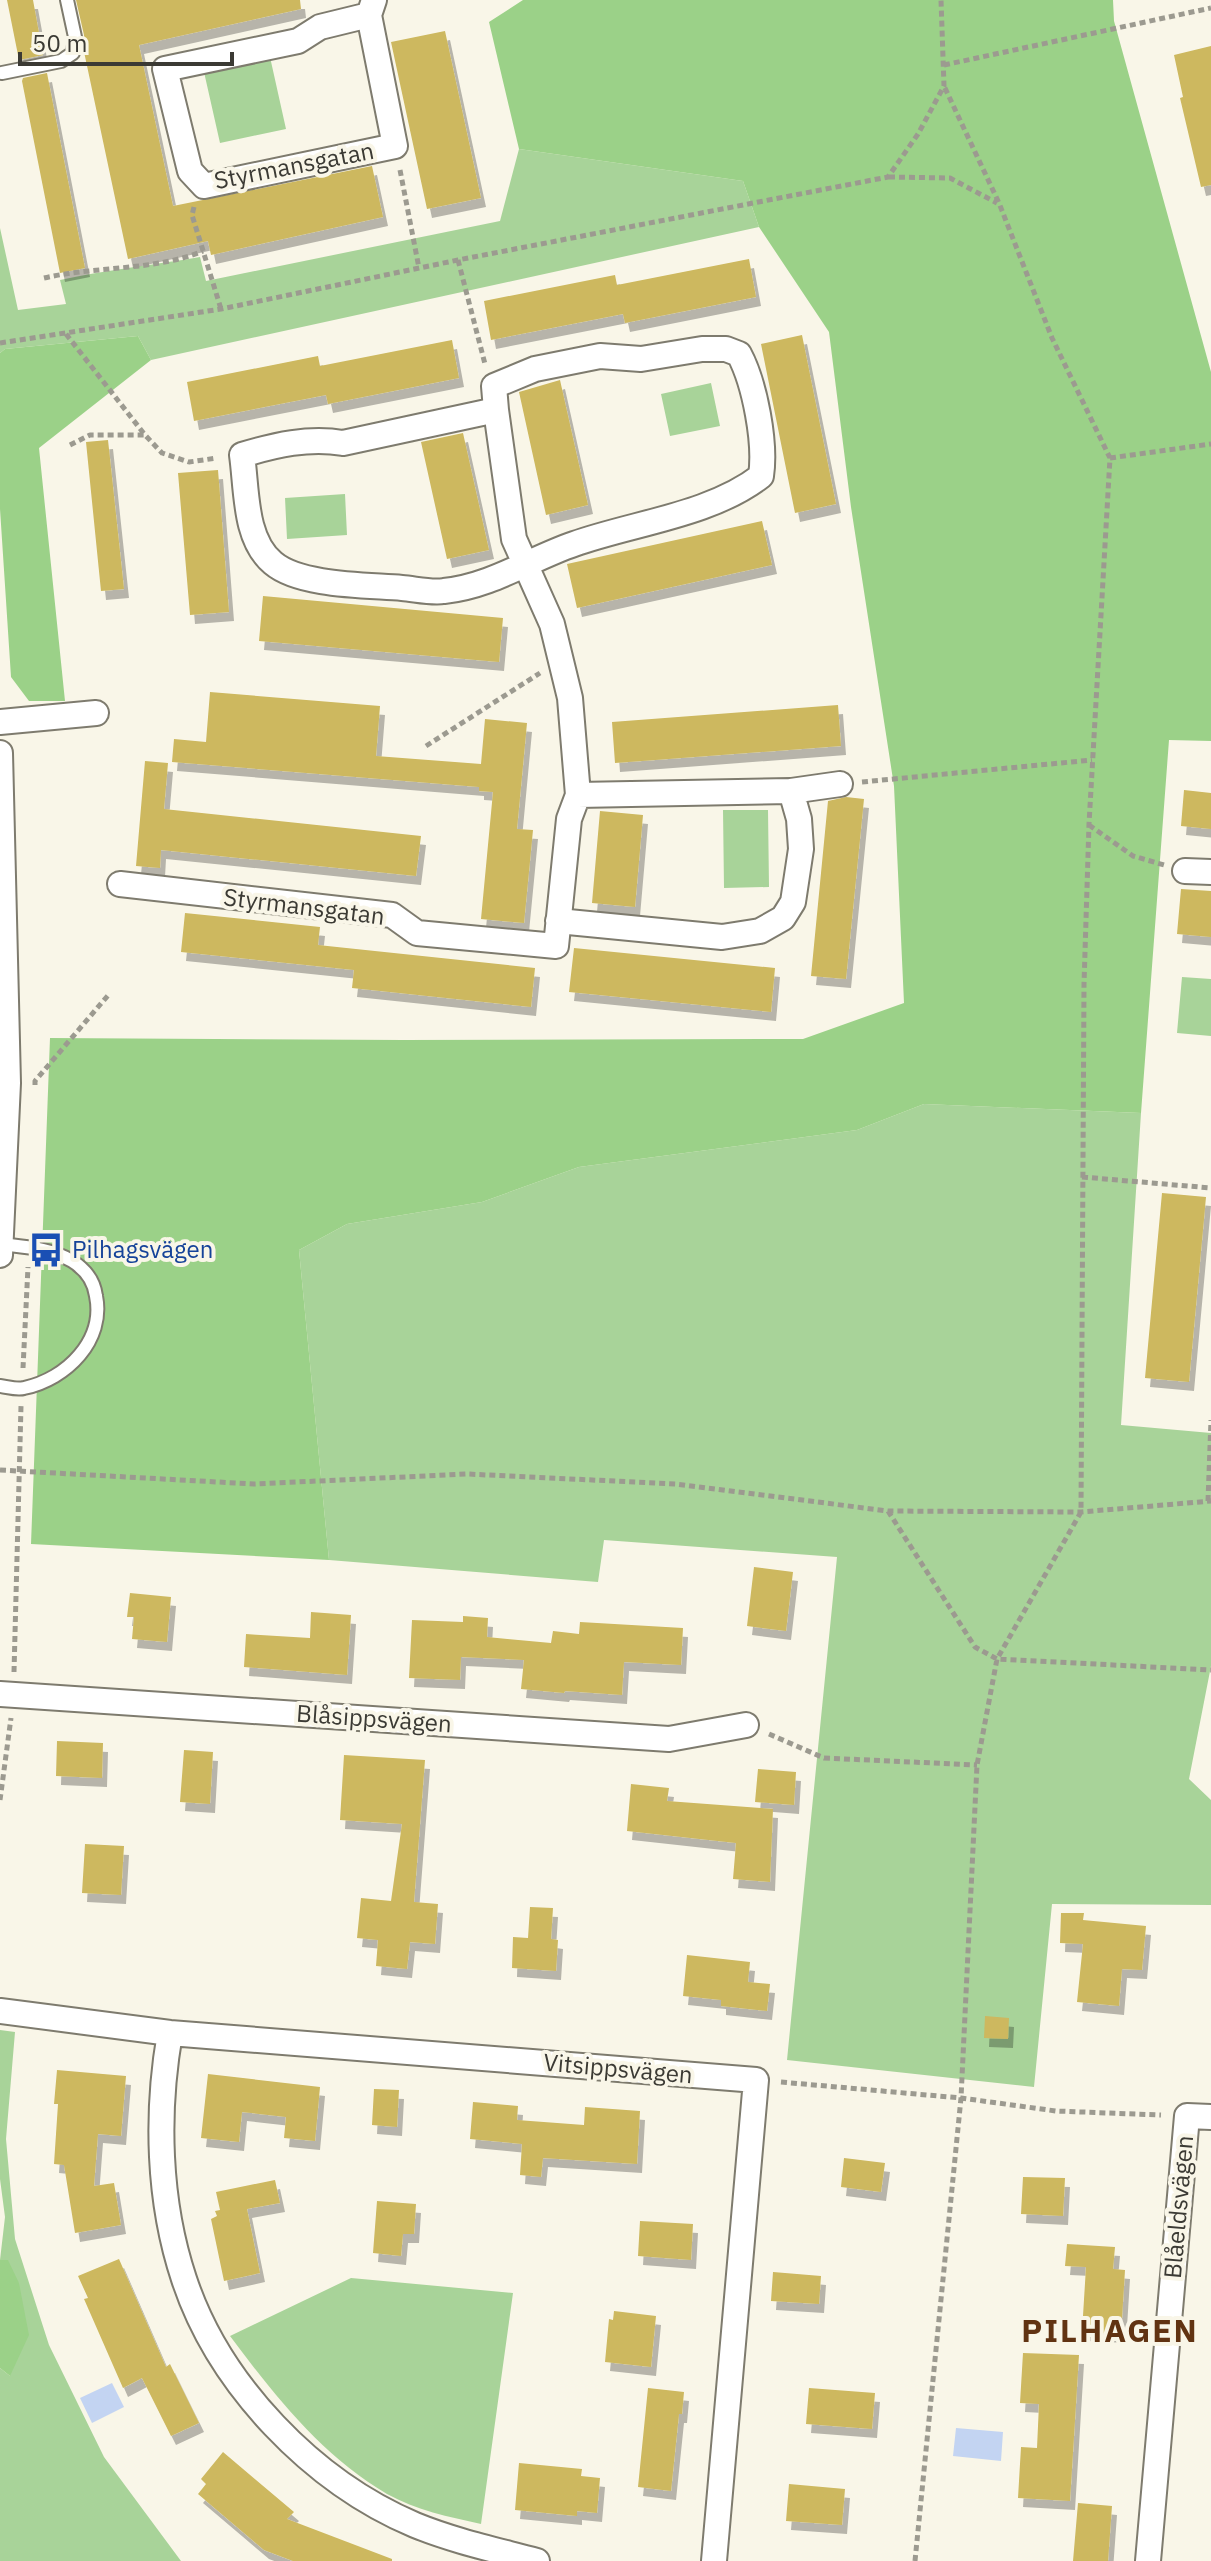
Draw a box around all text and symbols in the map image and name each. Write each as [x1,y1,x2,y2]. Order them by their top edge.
scale bar [20,16,232,66]
text: 50 m [32,27,87,59]
street label: Styrmansgatan [211,134,377,196]
street label: Styrmansgatan [222,880,387,932]
bus stop icon: Pilhagsvägen [27,1231,65,1269]
place label: Pilhagsvägen [72,1233,213,1265]
street label: Blåsippsvägen [295,1697,453,1739]
street label: Vitsippsvägen [542,2046,694,2090]
street label: Blåeldsvägen [1156,2134,1200,2280]
district label: PILHAGEN [1021,2309,1199,2351]

